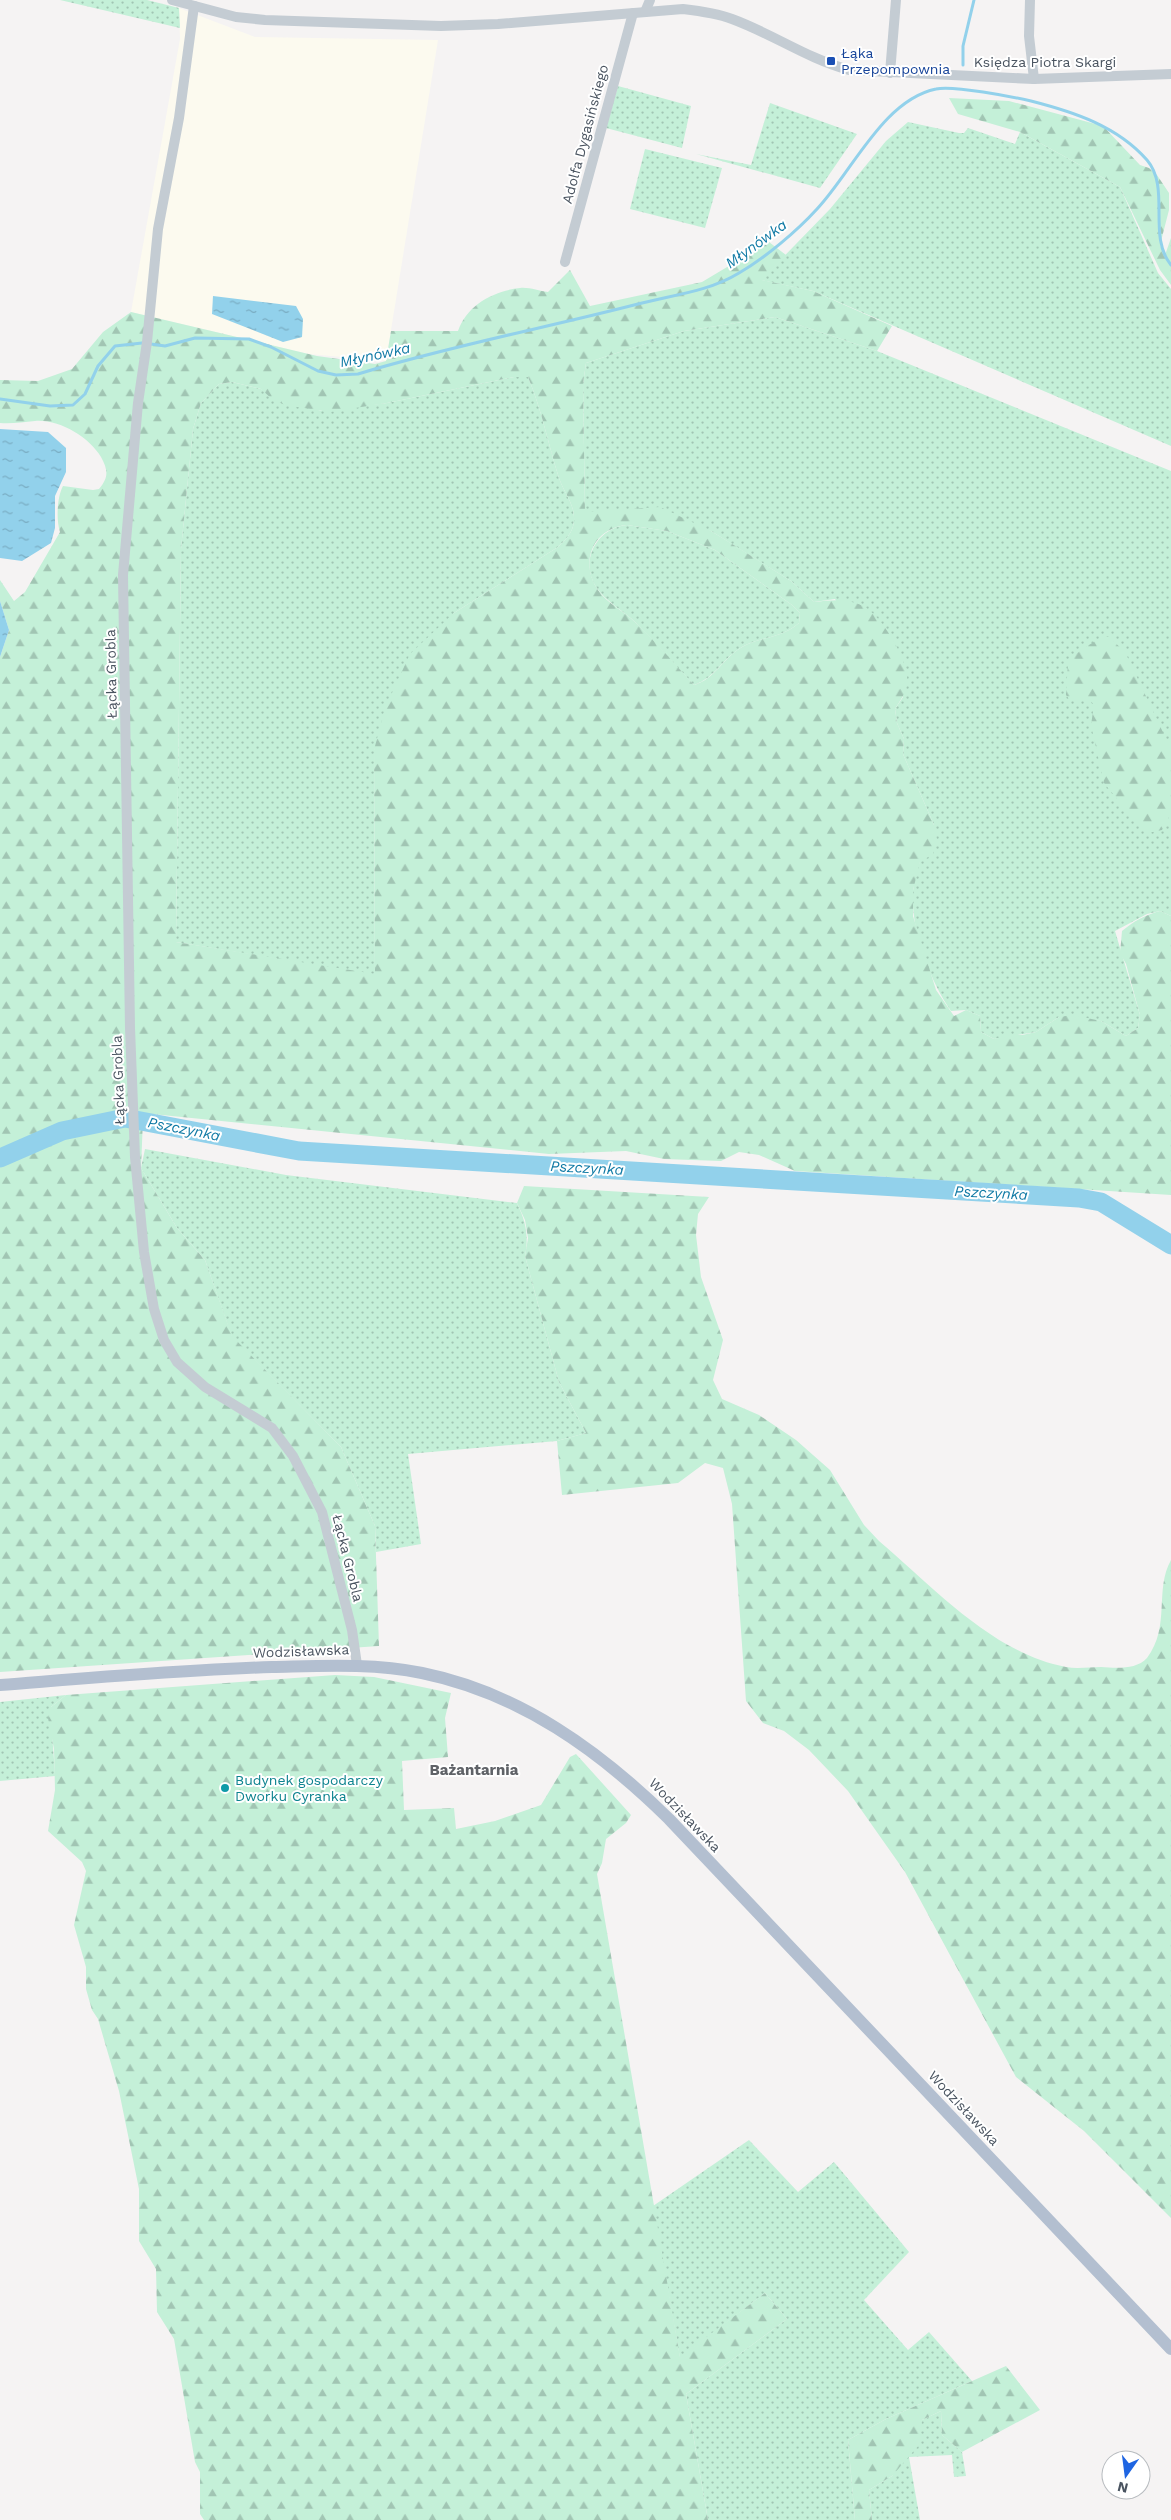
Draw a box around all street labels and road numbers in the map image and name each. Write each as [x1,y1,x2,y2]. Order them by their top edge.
street label: Księdza Piotra Skargi [974,54,1116,70]
street label: Adolfa Dygasińskiego [559,63,611,205]
street label: Łącka Grobla [102,629,120,719]
street label: Łącka Grobla [108,1035,128,1125]
street label: Łącka Grobla [329,1513,367,1604]
street label: Wodzisławska [253,1641,349,1661]
street label: Wodzisławska [646,1775,724,1855]
street label: Wodzisławska [925,2067,1003,2149]

